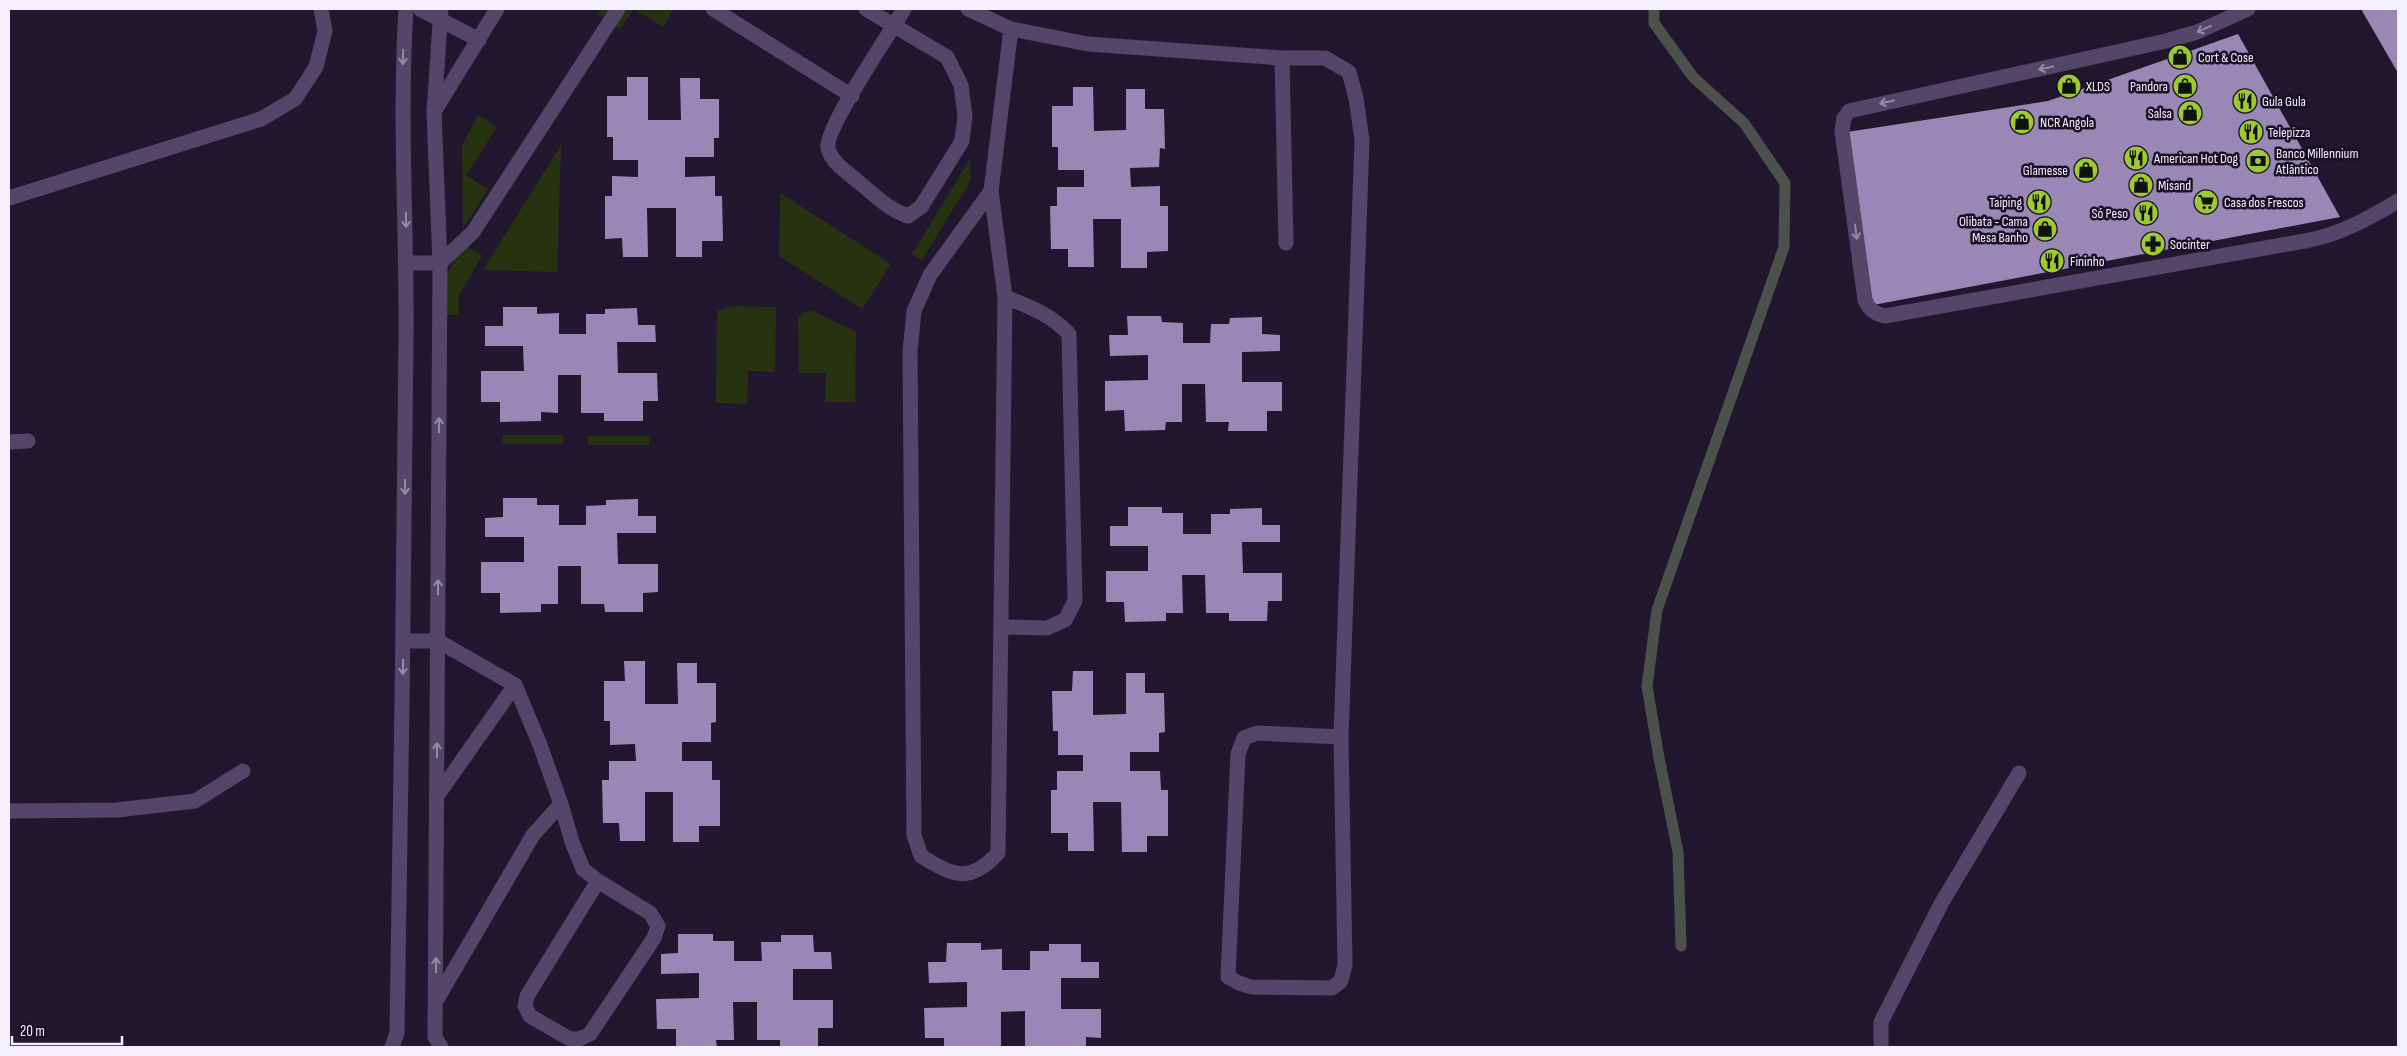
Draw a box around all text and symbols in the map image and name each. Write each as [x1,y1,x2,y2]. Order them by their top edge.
one-way arrow [2197,25,2212,35]
shop icon: Cort & Cose [2167,44,2193,70]
one-way arrow [399,49,408,65]
place label: Cort & Cose [2198,49,2254,66]
one-way arrow [2038,63,2054,73]
shop icon: XLDS [2056,73,2082,99]
shop icon: Pandora [2172,73,2198,99]
place label: XLDS [2085,78,2110,95]
place label: Pandora [2130,78,2168,95]
restaurant icon: Gula Gula [2232,88,2258,114]
place label: Gula Gula [2262,93,2306,110]
one-way arrow [1880,98,1896,108]
shop icon: Salsa [2177,100,2203,126]
place label: Salsa [2148,105,2172,122]
shop icon: NCR Angola [2009,109,2035,135]
place label: NCR Angola [2040,114,2094,131]
restaurant icon: Telepizza [2238,119,2264,145]
place label: Telepizza [2268,124,2310,141]
restaurant icon: American Hot Dog [2123,145,2149,171]
place label: Banco Millennium Atlântico [2275,145,2358,178]
bank icon: Banco Millennium Atlântico [2245,148,2271,174]
place label: American Hot Dog [2153,150,2239,167]
shop icon: Glamesse [2073,157,2099,183]
place label: Glamesse [2023,162,2068,179]
shop icon: Misand [2128,172,2154,198]
place label: Misand [2158,177,2191,194]
restaurant icon: Taiping [2026,189,2052,215]
supermarket icon: Casa dos Frescos [2193,189,2219,215]
place label: Taiping [1989,194,2022,211]
place label: Casa dos Frescos [2224,194,2304,211]
restaurant icon: Só Peso [2133,200,2159,226]
place label: Só Peso [2092,205,2128,222]
one-way arrow [401,212,411,228]
place label: Olibata - Cama Mesa Banho [1959,213,2028,246]
shop icon: Olibata - Cama Mesa Banho [2032,216,2058,242]
one-way arrow [1851,224,1861,240]
pharmacy icon: Socinter [2140,231,2166,257]
place label: Socinter [2170,236,2210,253]
restaurant icon: Fininho [2039,248,2065,274]
place label: Fininho [2070,253,2105,270]
one-way arrow [434,417,444,434]
one-way arrow [400,479,410,495]
one-way arrow [433,580,443,596]
one-way arrow [399,659,408,675]
one-way arrow [432,742,442,758]
one-way arrow [431,957,441,974]
scale bar [12,1014,122,1046]
text: 20 m [20,1022,45,1041]

